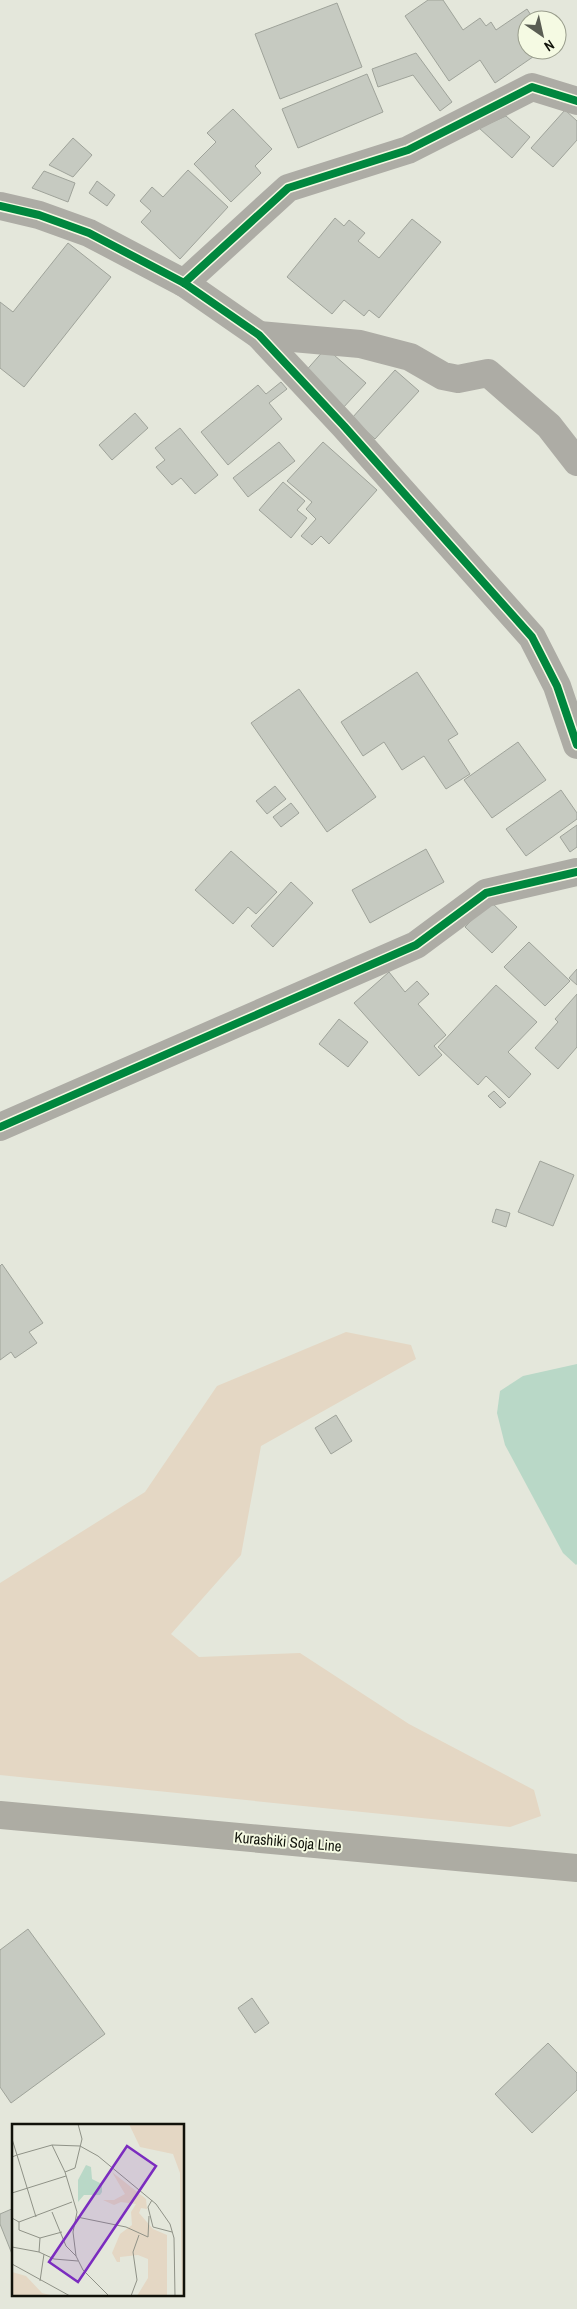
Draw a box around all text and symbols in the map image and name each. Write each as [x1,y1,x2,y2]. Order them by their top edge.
north arrow [517,10,567,60]
text: N [541,36,558,56]
street label: Kurashiki Soja Line [234,1826,343,1857]
inset map [12,2124,185,2296]

